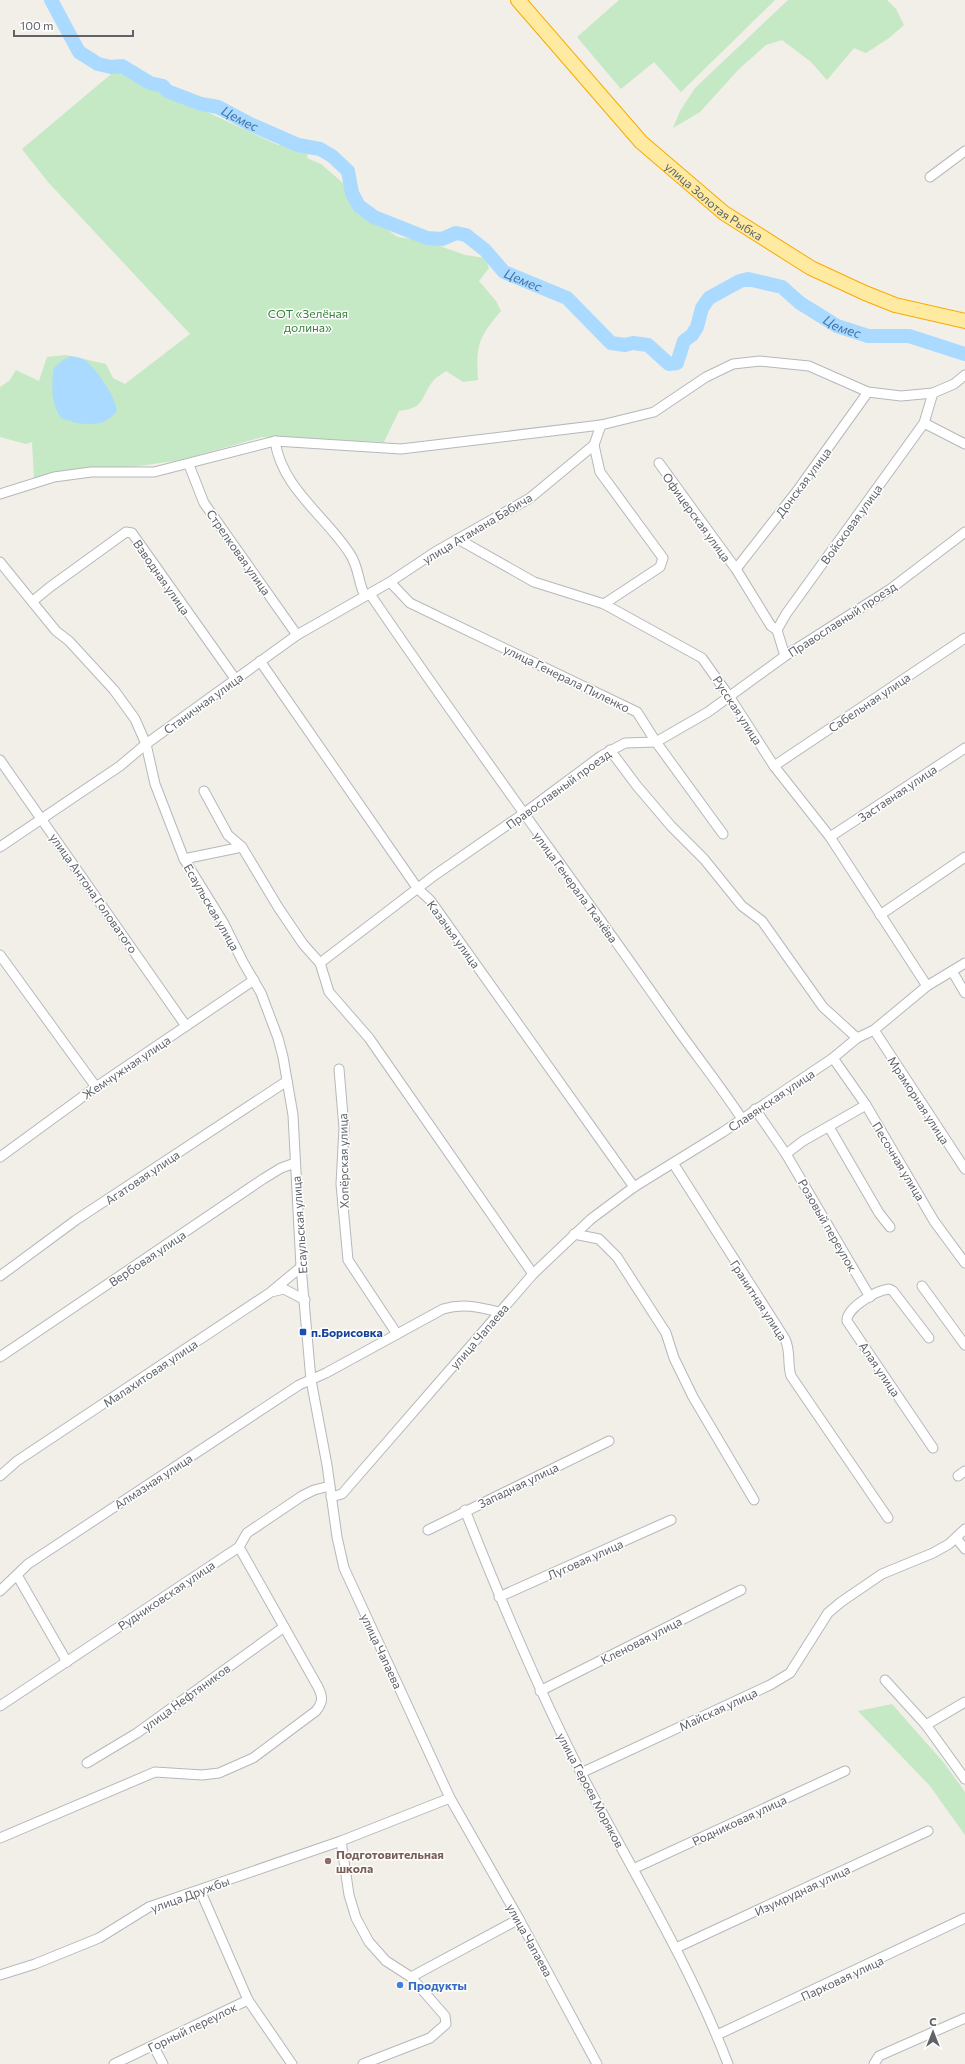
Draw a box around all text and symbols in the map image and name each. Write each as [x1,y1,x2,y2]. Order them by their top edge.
scale bar [14,12,133,38]
text: 100 m [20,18,54,32]
water label: Цемес [219,102,261,135]
street label: улица Золотая Рыбка [662,159,766,243]
water label: Цемес [502,265,545,295]
park label: СОТ «Зелёная долина» [268,306,348,334]
water label: Цемес [820,311,864,341]
street label: Донская улица [772,444,834,520]
street label: Офицерская улица [660,470,734,564]
street label: Войсковая улица [817,481,885,567]
street label: улица Атамана Бабича [420,490,534,566]
street label: Стрелковая улица [204,506,274,598]
street label: Взводная улица [131,537,193,617]
street label: Православный проезд [785,579,899,659]
street label: улица Генерала Пиленко [502,641,632,715]
street label: Сабельная улица [825,669,913,735]
street label: Станичная улица [161,670,245,736]
street label: Русская улица [710,673,766,747]
street label: Православный проезд [503,746,613,832]
street label: Заставная улица [855,762,939,824]
street label: улица Генерала Ткачёва [531,829,621,945]
street label: улица Антона Головатого [47,830,141,956]
street label: Есаульская улица [181,861,243,953]
street label: Казачья улица [425,897,483,971]
street label: Жемчужная улица [79,1032,173,1102]
street label: Мраморная улица [885,1053,953,1147]
street label: Славянская улица [725,1066,817,1134]
street label: Хопёрская улица [335,1113,351,1209]
street label: Песочная улица [870,1119,928,1203]
street label: Агатовая улица [102,1147,182,1207]
street label: Есаульская улица [289,1176,309,1274]
street label: Розовый переулок [796,1176,860,1274]
street label: Вербовая улица [106,1227,188,1289]
street label: Гранитная улица [728,1257,790,1343]
street label: улица Чапаева [447,1301,511,1371]
place label: п.Борисовка [311,1325,383,1339]
marker: п.Борисовка [298,1327,308,1337]
street label: Малахитовая улица [100,1336,200,1410]
street label: Алая улица [857,1339,903,1399]
street label: Алмазная улица [111,1451,195,1511]
street label: Западная улица [476,1459,560,1511]
street label: Луговая улица [545,1536,625,1582]
street label: Рудниковская улица [115,1557,217,1633]
street label: улица Чапаева [358,1611,406,1691]
street label: Кленовая улица [598,1613,684,1667]
street label: улица Нефтяников [139,1660,233,1734]
street label: Майская улица [677,1685,759,1733]
street label: улица Героев Моряков [555,1730,627,1850]
street label: Родниковая улица [690,1792,788,1848]
place label: Подготовительная школа [336,1847,444,1875]
marker: Подготовительная школа [323,1856,333,1866]
street label: Изумрудная улица [752,1862,852,1918]
street label: улица Дружбы [149,1873,231,1915]
street label: улица Чапаева [504,1901,556,1979]
street label: Парковая улица [798,1953,886,2003]
place label: Продукты [408,1978,467,1992]
marker: Продукты [395,1980,405,1990]
street label: Горный переулок [145,1999,239,2055]
north arrow [913,2012,953,2052]
text: С [929,2015,937,2028]

